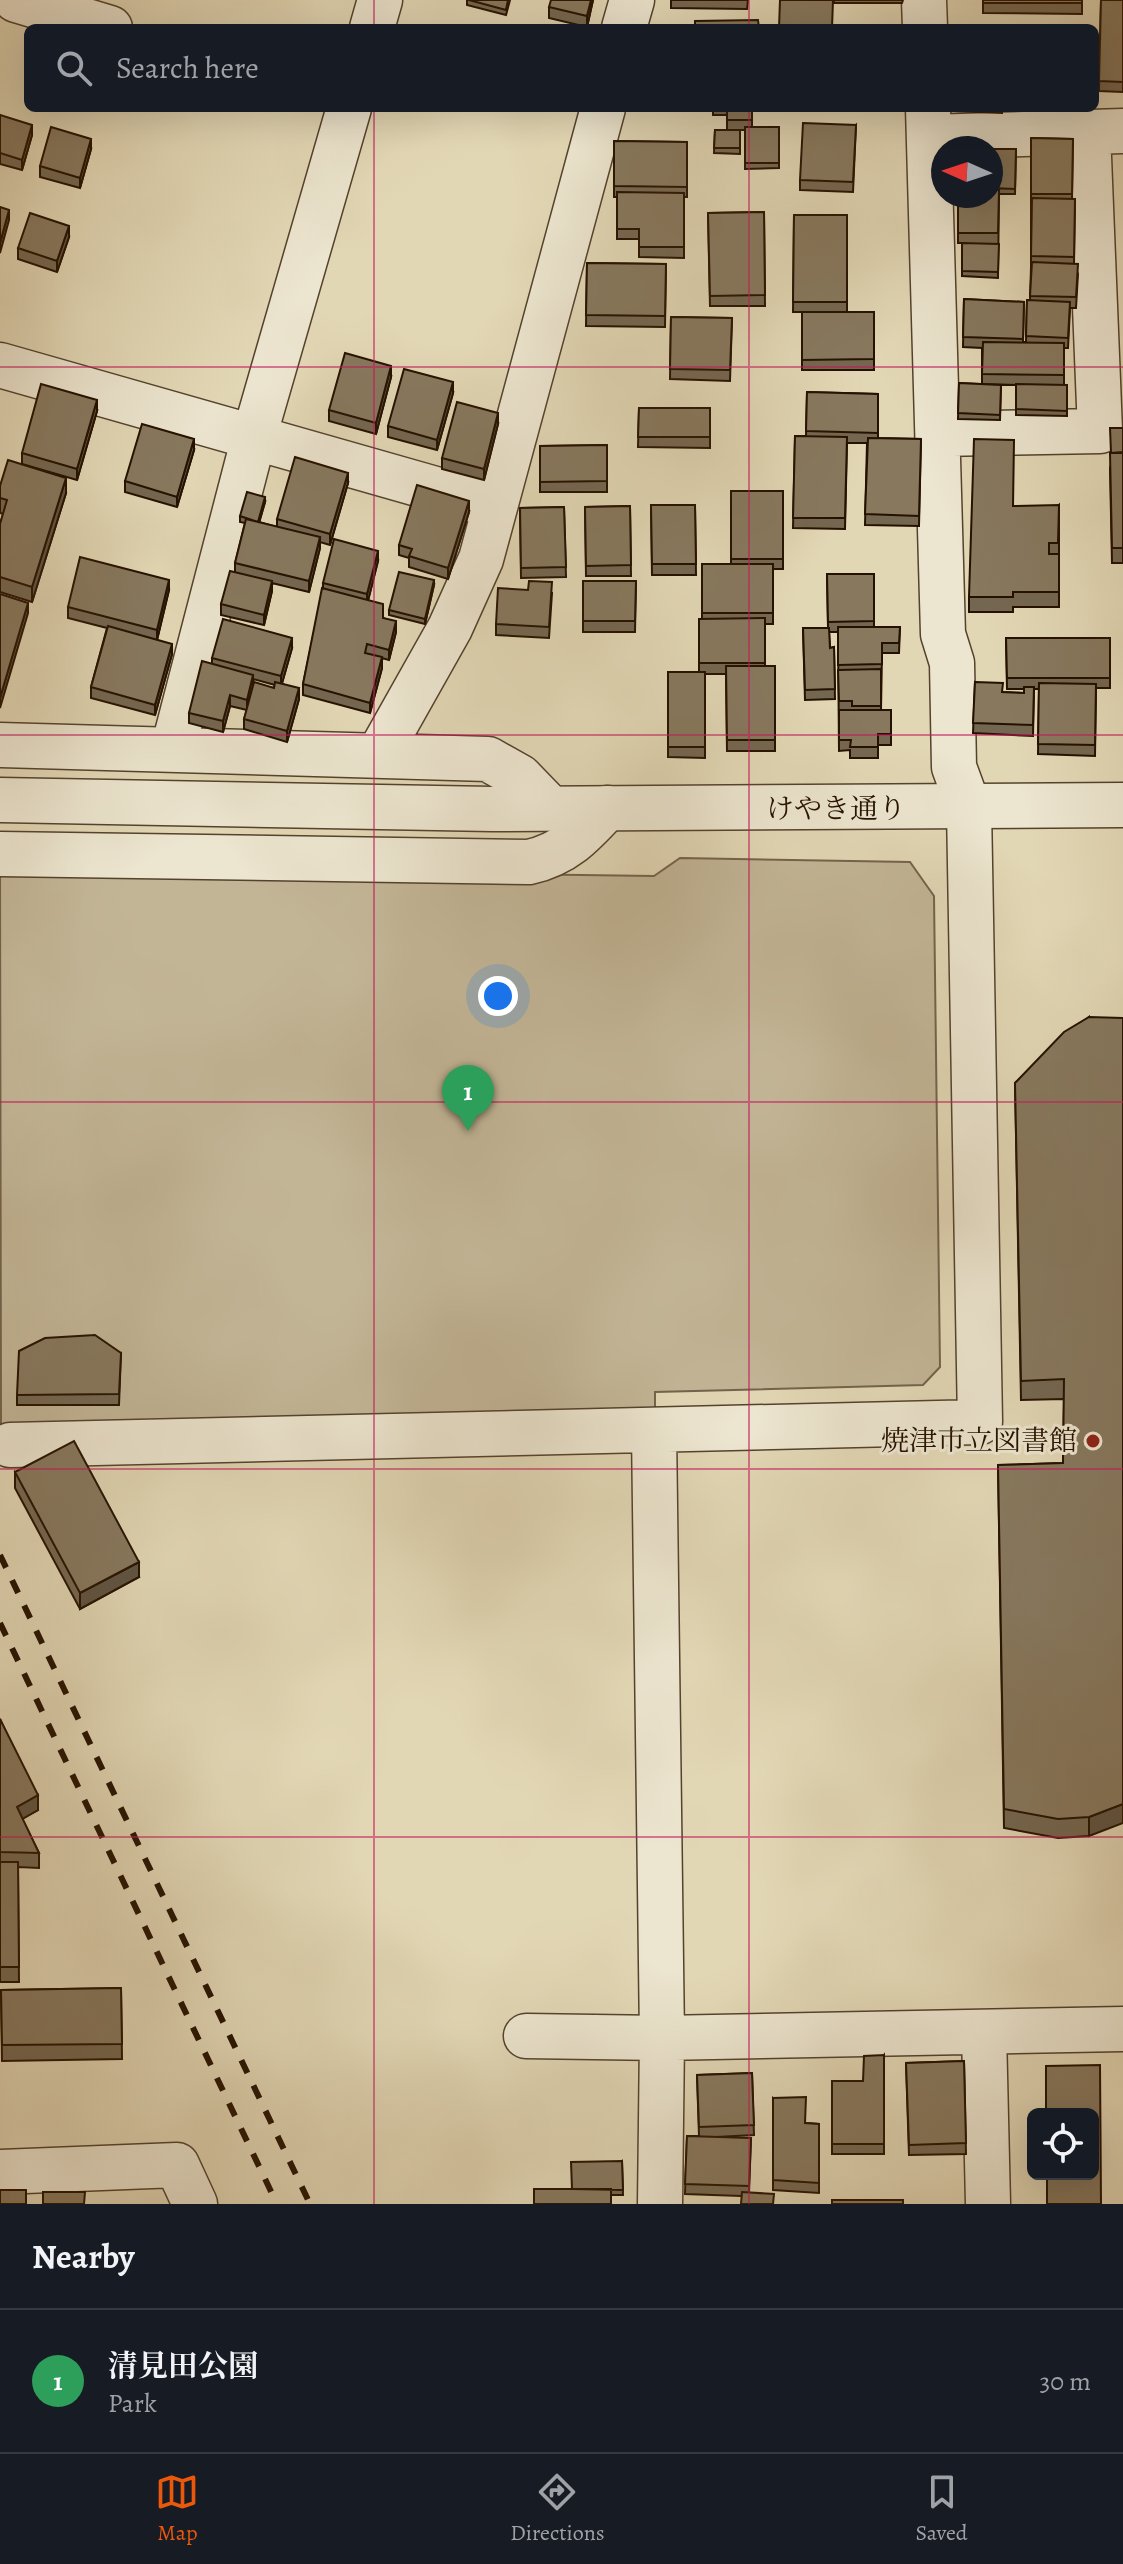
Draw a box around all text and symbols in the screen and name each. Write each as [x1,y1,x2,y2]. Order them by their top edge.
search box [24,24,1099,112]
icon: search [52,46,96,90]
text: Search here [116,48,259,88]
north arrow [931,136,1003,208]
street label: けやき通り [766,790,906,828]
your location [478,976,518,1016]
pin: 1 [442,1065,494,1131]
place label: 焼津市立図書館 [881,1422,1077,1460]
marker: 焼津市立図書館 [1084,1432,1102,1450]
map controls [1027,2108,1099,2180]
button: locate [1027,2108,1099,2180]
text: Nearby [32,2233,135,2280]
text: 清見田公園 [108,2346,258,2386]
text: 1 [53,2364,63,2399]
text: 30 m [1040,2364,1091,2399]
text: Park [108,2386,157,2421]
tab: Map [155,2470,199,2548]
tab: Directions [510,2470,605,2548]
tab: Saved [915,2470,968,2548]

